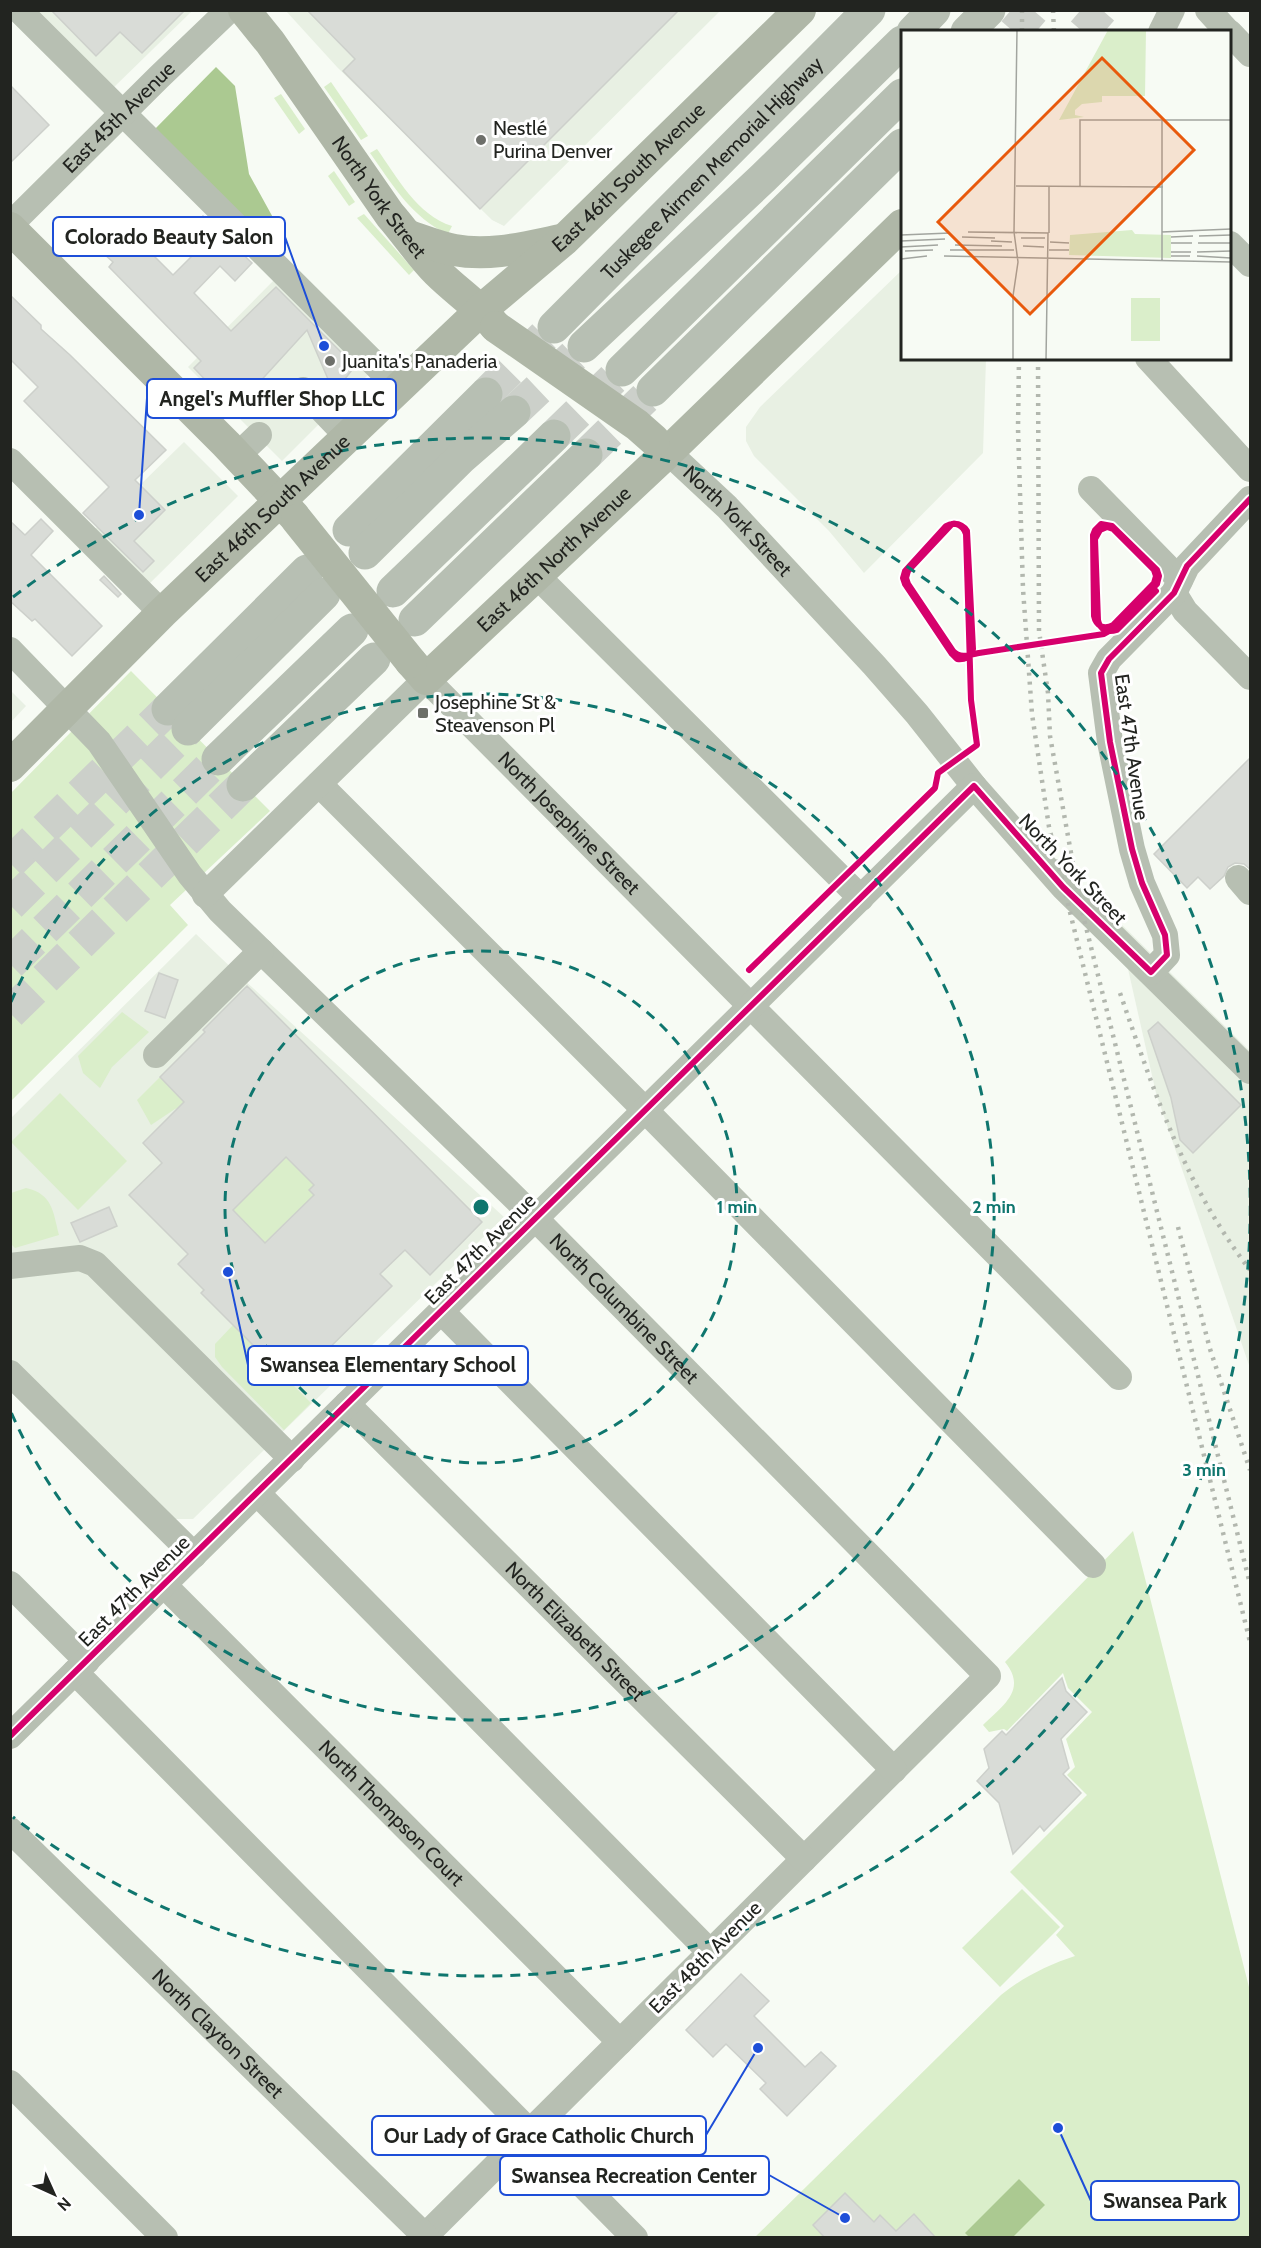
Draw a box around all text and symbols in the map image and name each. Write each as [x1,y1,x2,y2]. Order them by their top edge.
inset map [901,30,1231,360]
street label: Tuskegee Airmen Memorial Highway [596,52,828,285]
street label: East 45th Avenue [58,57,180,178]
street label: East 46th South Avenue [547,98,710,257]
place label: Nestlé Purina Denver [493,116,613,163]
street label: North York Street [327,131,432,263]
marker: Nestlé Purina Denver [474,133,488,147]
callout: Colorado Beauty Salon [53,217,285,256]
text: Colorado Beauty Salon [65,224,273,249]
place label: Juanita's Panaderia [341,349,498,373]
marker: Juanita's Panaderia [323,354,337,368]
callout: Angel's Muffler Shop LLC [147,379,396,418]
text: Angel's Muffler Shop LLC [159,386,385,411]
street label: East 46th South Avenue [190,429,355,587]
street label: North York Street [678,461,797,581]
street label: East 46th North Avenue [472,481,636,637]
street label: East 47th Avenue [1110,672,1154,822]
place label: Josephine St & Steavenson Pl [434,690,556,737]
marker: Josephine St & Steavenson Pl [416,706,430,720]
street label: North Josephine Street [493,747,645,900]
street label: North York Street [1014,809,1132,930]
street label: East 47th Avenue [419,1188,541,1310]
text: 1 min [717,1196,757,1218]
text: 2 min [972,1196,1016,1218]
centre of rings [471,1197,491,1217]
street label: North Columbine Street [545,1228,704,1389]
callout: Swansea Elementary School [248,1346,528,1385]
text: Swansea Elementary School [260,1352,517,1377]
text: 3 min [1182,1459,1226,1481]
street label: East 47th Avenue [73,1530,195,1652]
street label: North Elizabeth Street [500,1557,650,1706]
street label: North Thompson Court [314,1735,469,1891]
street label: East 48th Avenue [644,1896,766,2018]
street label: North Clayton Street [147,1964,289,2103]
callout: Our Lady of Grace Catholic Church [372,2116,706,2155]
text: Our Lady of Grace Catholic Church [384,2123,694,2148]
callout: Swansea Recreation Center [500,2156,769,2195]
text: Swansea Recreation Center [511,2163,757,2188]
north arrow [24,2164,84,2224]
callout: Swansea Park [1091,2181,1239,2220]
text: Swansea Park [1103,2188,1228,2213]
text: N [54,2194,75,2215]

